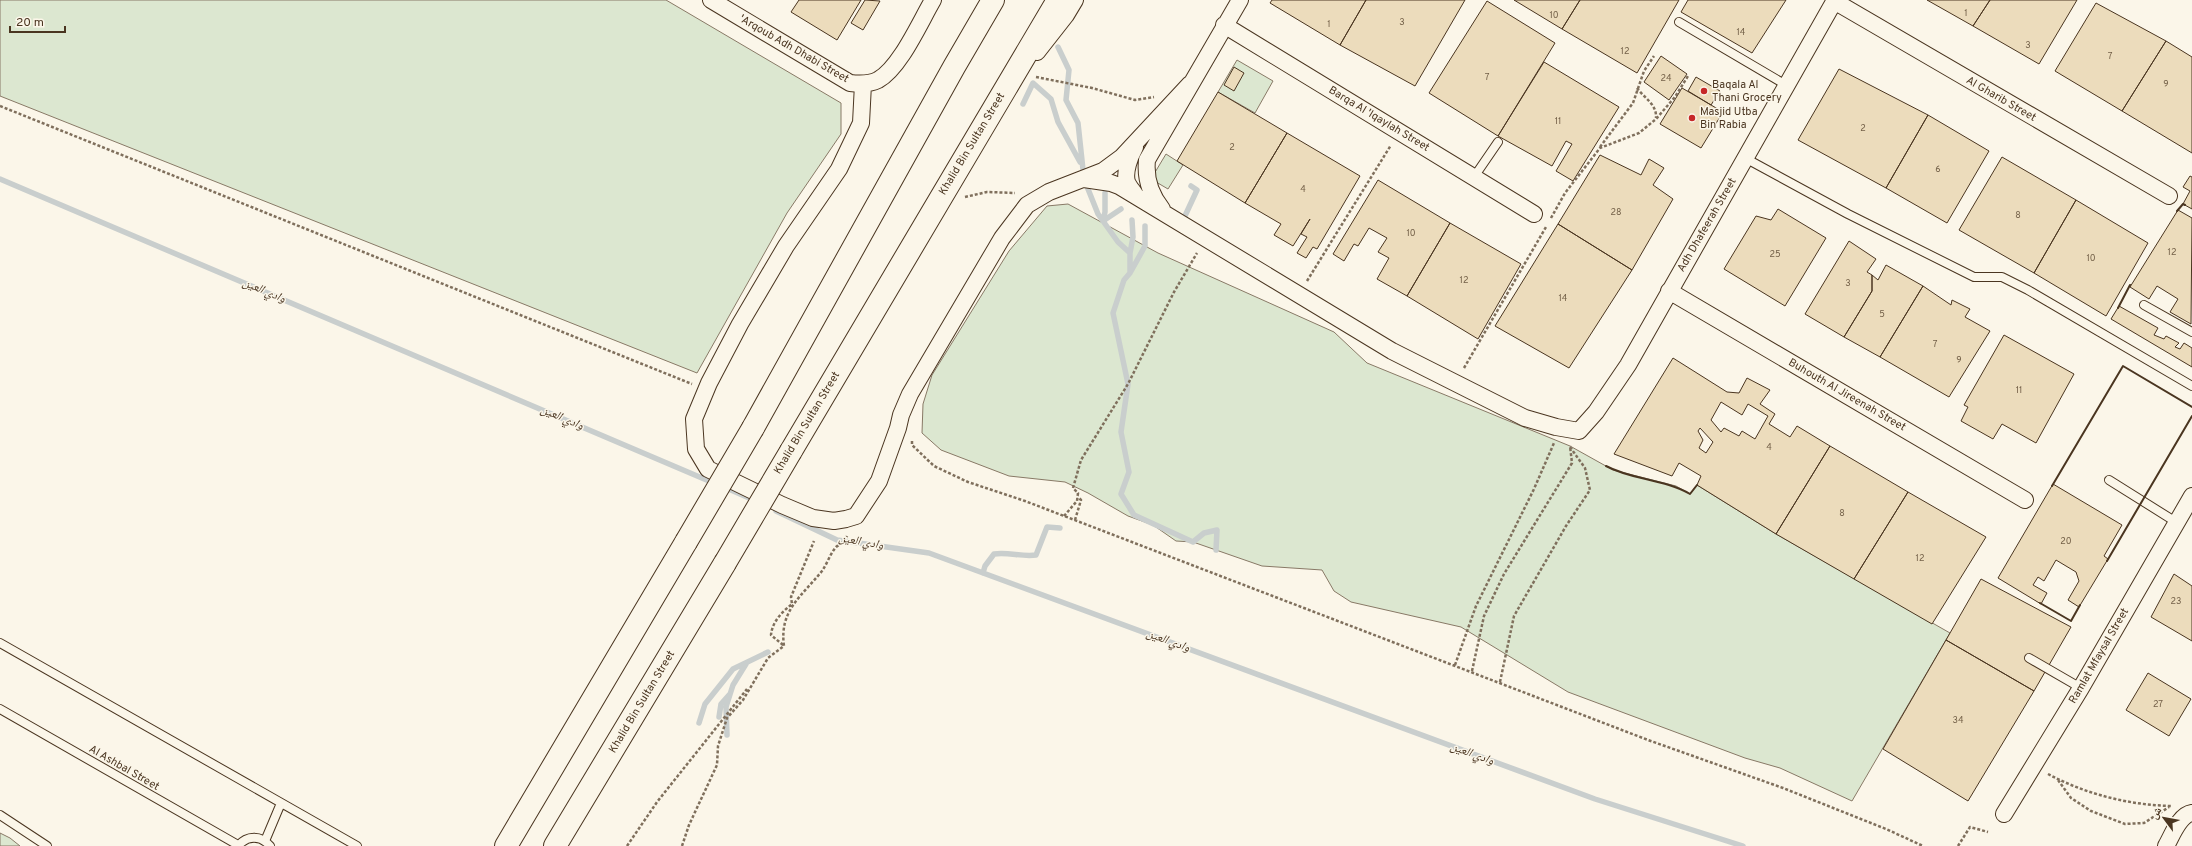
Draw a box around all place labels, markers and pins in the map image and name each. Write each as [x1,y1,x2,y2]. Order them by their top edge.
place label: Baqala Al Thani Grocery [1712,78,1782,105]
marker: Baqala Al Thani Grocery [1699,86,1709,96]
place label: Masjid Utba Bin Rabia [1700,105,1758,132]
marker: Masjid Utba Bin Rabia [1687,113,1697,123]

